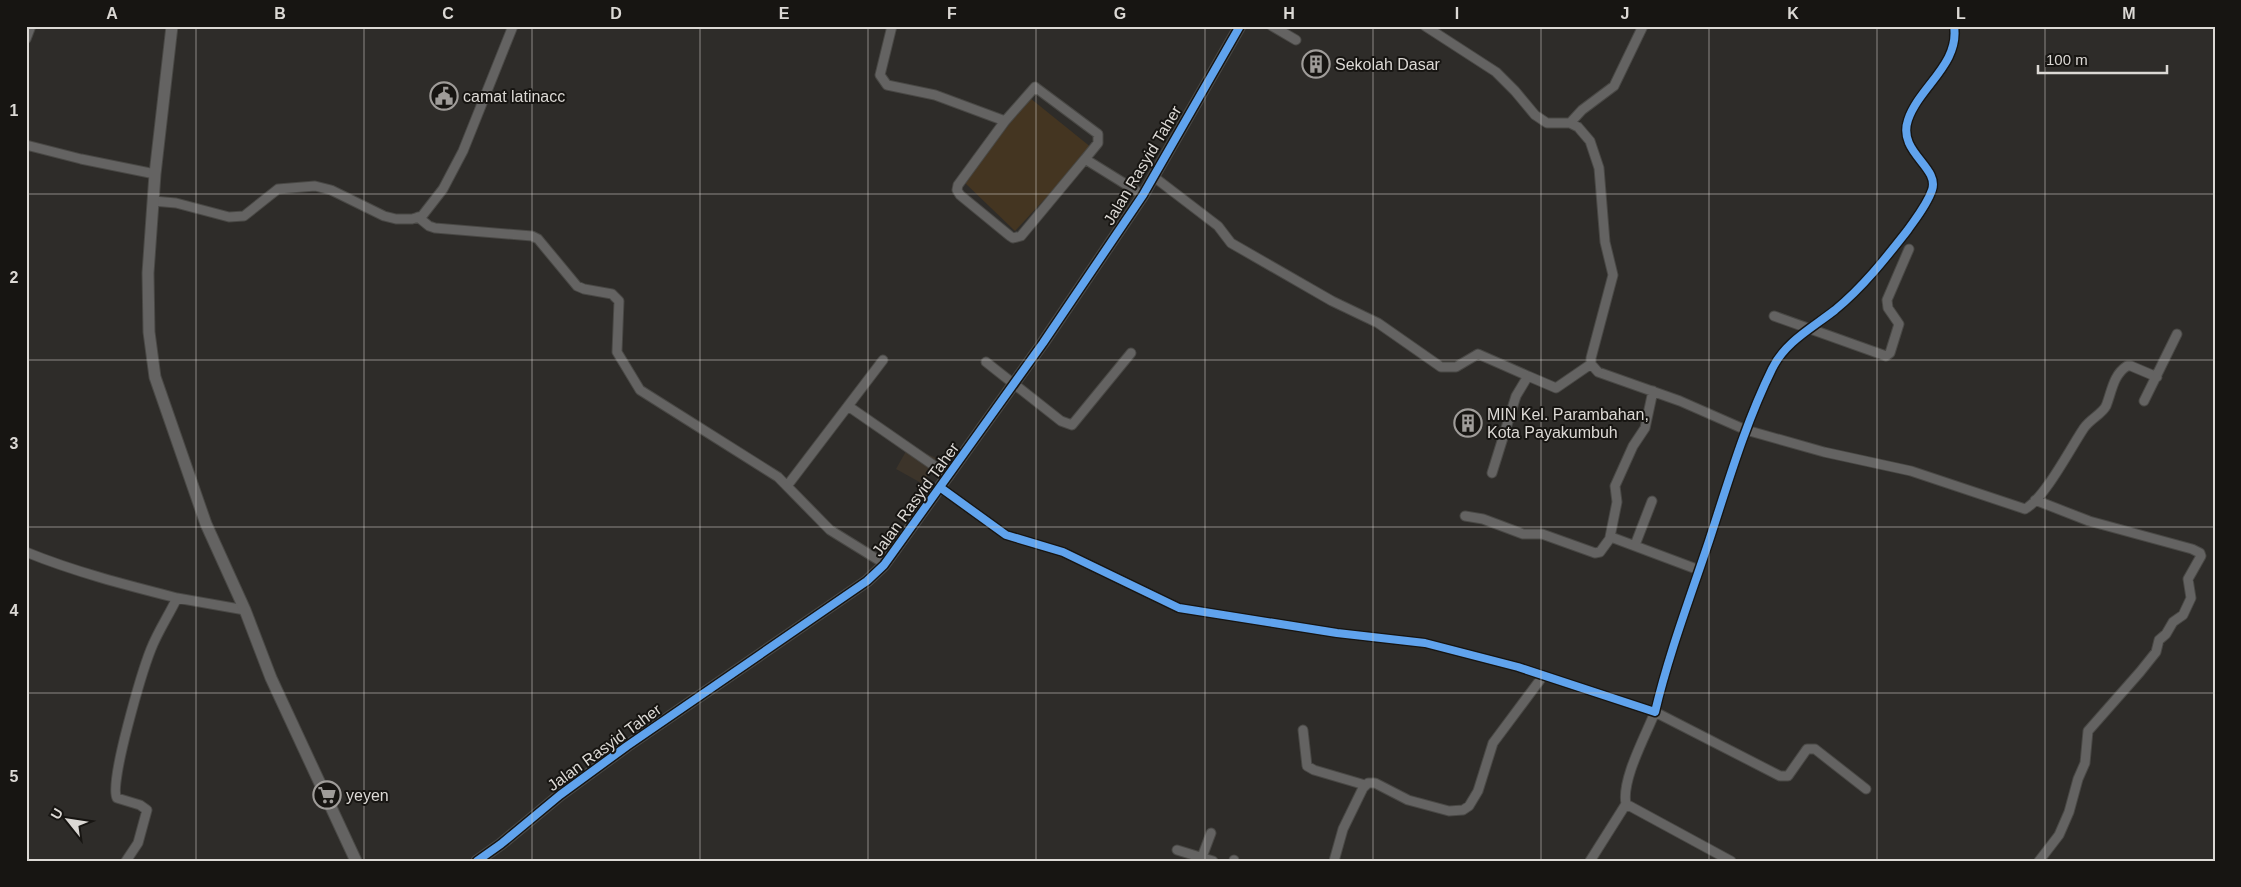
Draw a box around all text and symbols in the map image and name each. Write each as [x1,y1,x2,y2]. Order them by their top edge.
text: A [106,5,118,22]
text: B [274,5,286,22]
text: C [442,5,454,22]
text: D [610,5,622,22]
text: E [779,5,790,22]
text: F [947,5,957,22]
text: G [1114,5,1126,22]
text: H [1283,5,1295,22]
text: I [1455,5,1459,22]
text: J [1621,5,1629,22]
text: K [1787,5,1799,22]
text: L [1956,5,1966,22]
text: M [2122,5,2136,22]
scale bar [2038,42,2167,74]
building icon: Sekolah Dasar [1301,49,1331,79]
text: 100 m [2046,51,2088,68]
place label: Sekolah Dasar [1335,56,1441,73]
public building icon: camat latinacc [429,81,459,111]
place label: camat latinacc [463,88,565,105]
text: 1 [10,102,19,119]
street label: Jalan Rasyid Taher [1100,102,1185,228]
text: 2 [10,269,19,286]
place label: MIN Kel. Parambahan, Kota Payakumbuh [1487,406,1649,441]
building icon: MIN Kel. Parambahan, Kota Payakumbuh [1453,408,1483,438]
text: 3 [10,435,19,452]
street label: Jalan Rasyid Taher [869,439,963,559]
text: 4 [10,602,19,619]
street label: Jalan Rasyid Taher [544,700,665,794]
text: 5 [10,768,19,785]
supermarket icon: yeyen [312,780,342,810]
place label: yeyen [346,787,389,804]
north arrow [42,794,92,844]
text: U [47,805,66,822]

